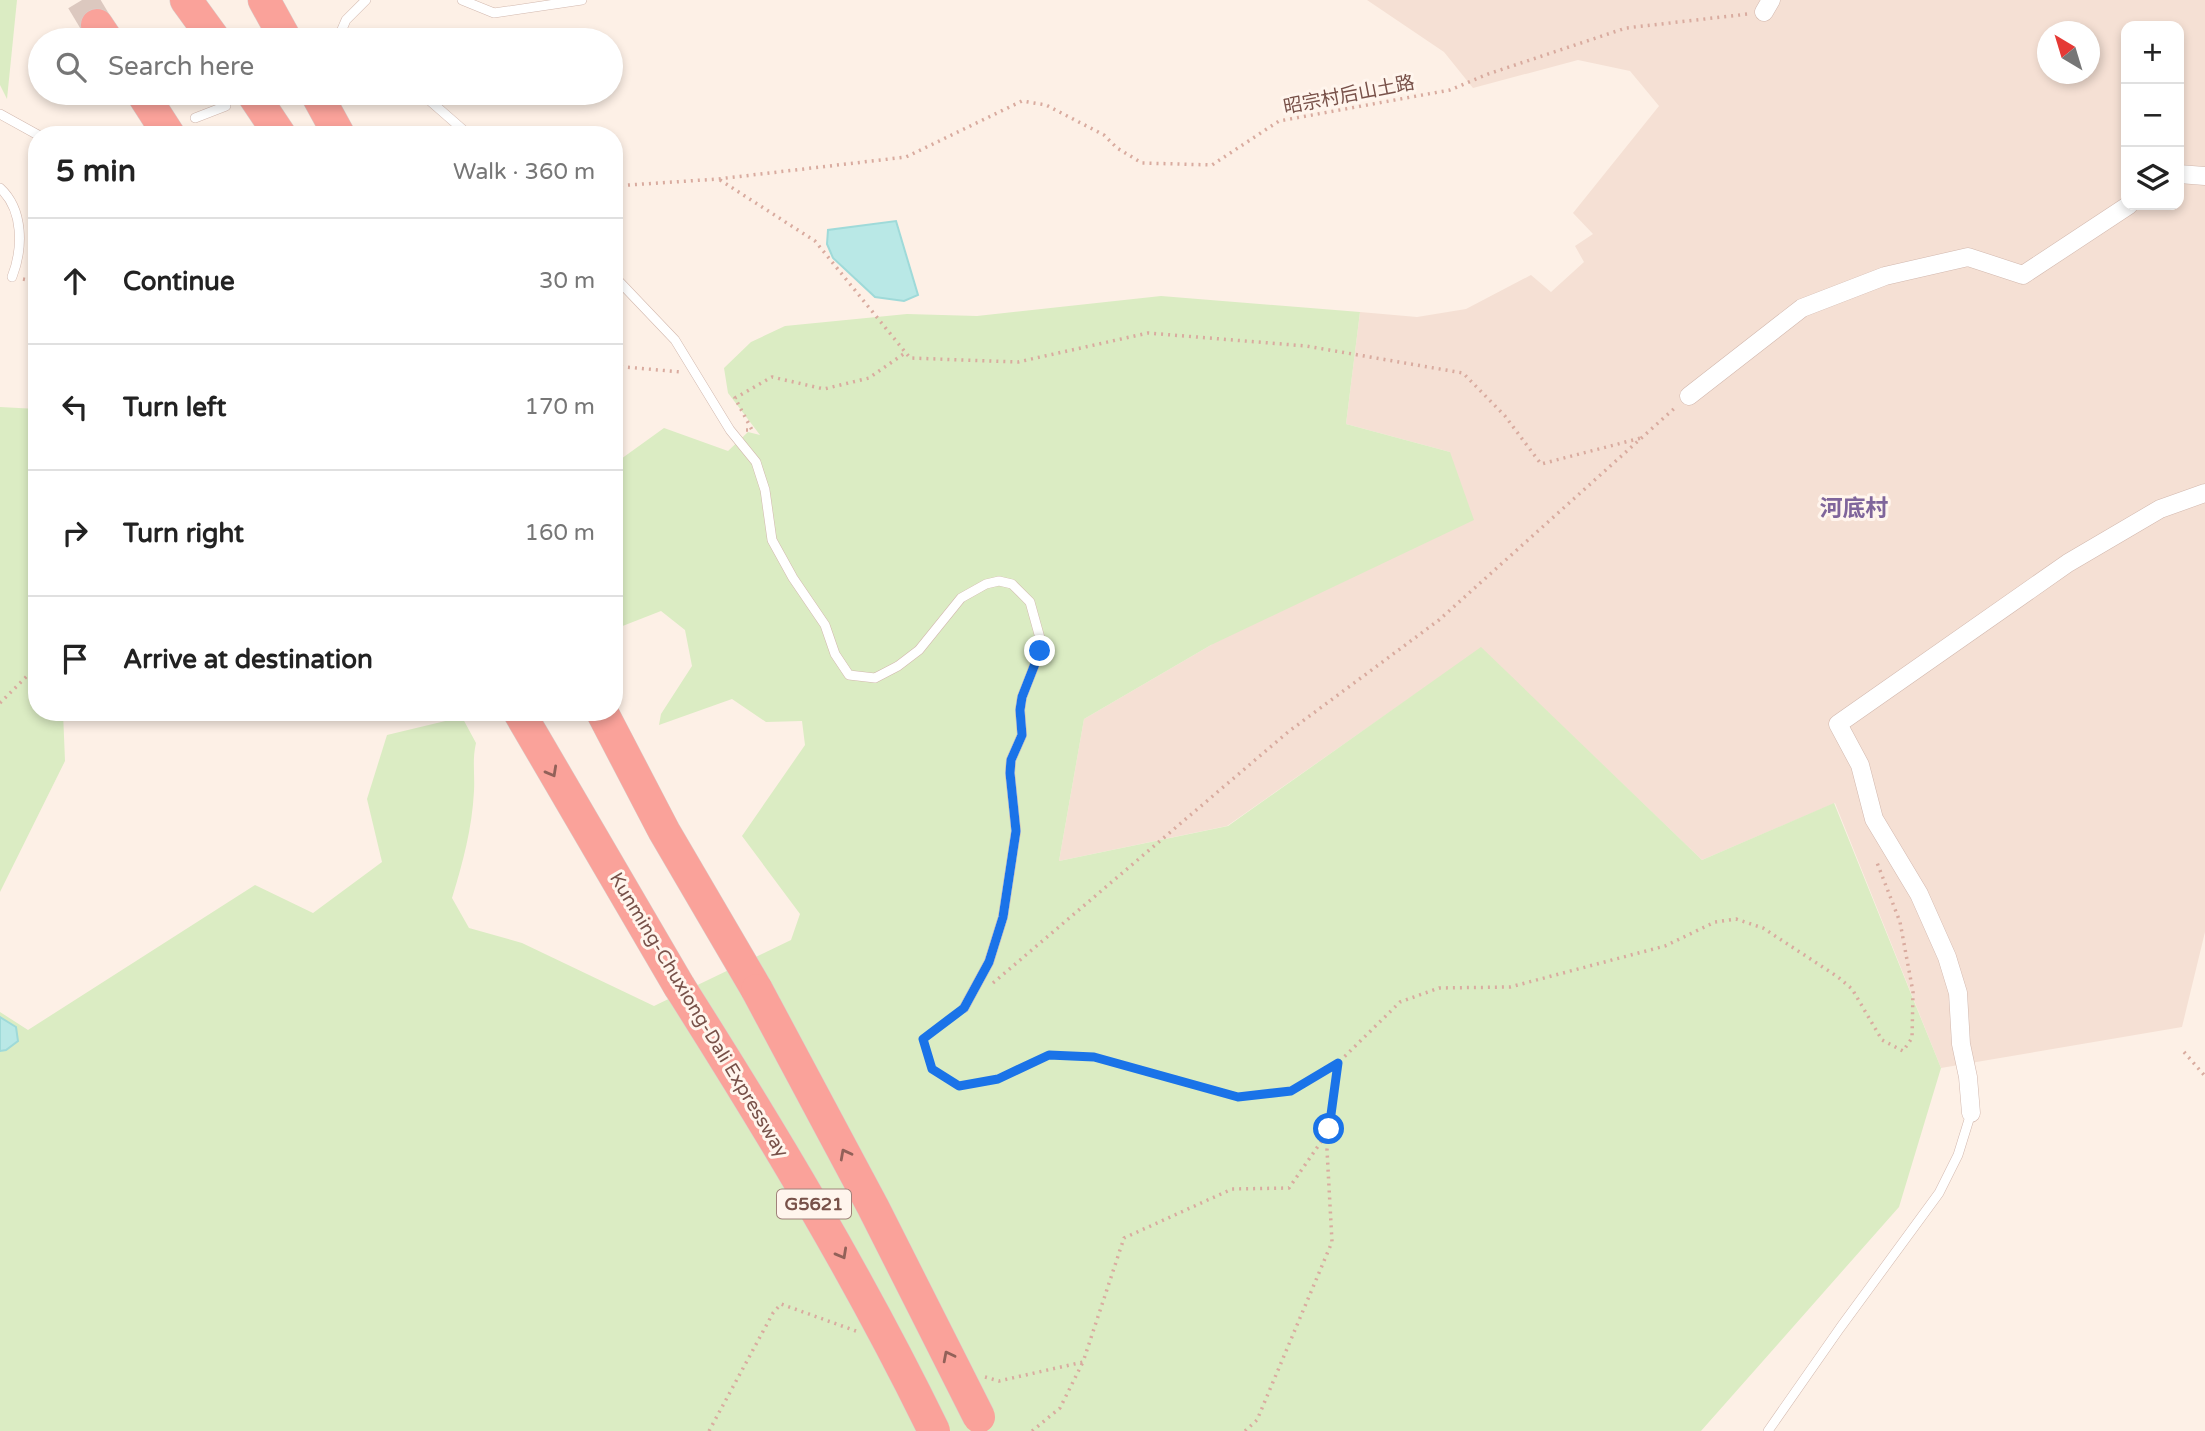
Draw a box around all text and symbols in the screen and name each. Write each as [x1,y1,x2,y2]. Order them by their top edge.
north arrow [2037,21,2100,84]
map controls [2121,21,2184,210]
button: + [2121,21,2184,84]
search box [28,28,623,105]
icon: search [52,48,90,86]
text: Search here [108,51,254,82]
street label: 昭宗村后山土路 [1282,72,1416,118]
button: − [2121,84,2184,147]
button: layers [2121,147,2184,210]
text: 5 min [56,153,136,190]
text: Walk · 360 m [453,158,595,186]
icon: ahead [56,262,94,300]
text: Continue [123,266,235,297]
text: 30 m [539,267,595,295]
icon: left [56,388,94,426]
text: Turn left [123,392,226,423]
text: 170 m [525,393,595,421]
district label: 河底村 [1820,495,1889,523]
icon: right [56,514,94,552]
text: Turn right [123,518,244,549]
text: 160 m [525,519,595,547]
route end [1024,635,1055,666]
icon: arrive [56,640,94,678]
text: Arrive at destination [123,644,373,675]
one-way arrow [544,764,557,777]
street label: Kunming-Chuxiong-Dali Expressway [605,869,793,1161]
route start [1313,1113,1344,1144]
one-way arrow [840,1149,853,1161]
road number: G5621 [777,1190,851,1218]
one-way arrow [834,1247,847,1259]
one-way arrow [943,1351,957,1363]

